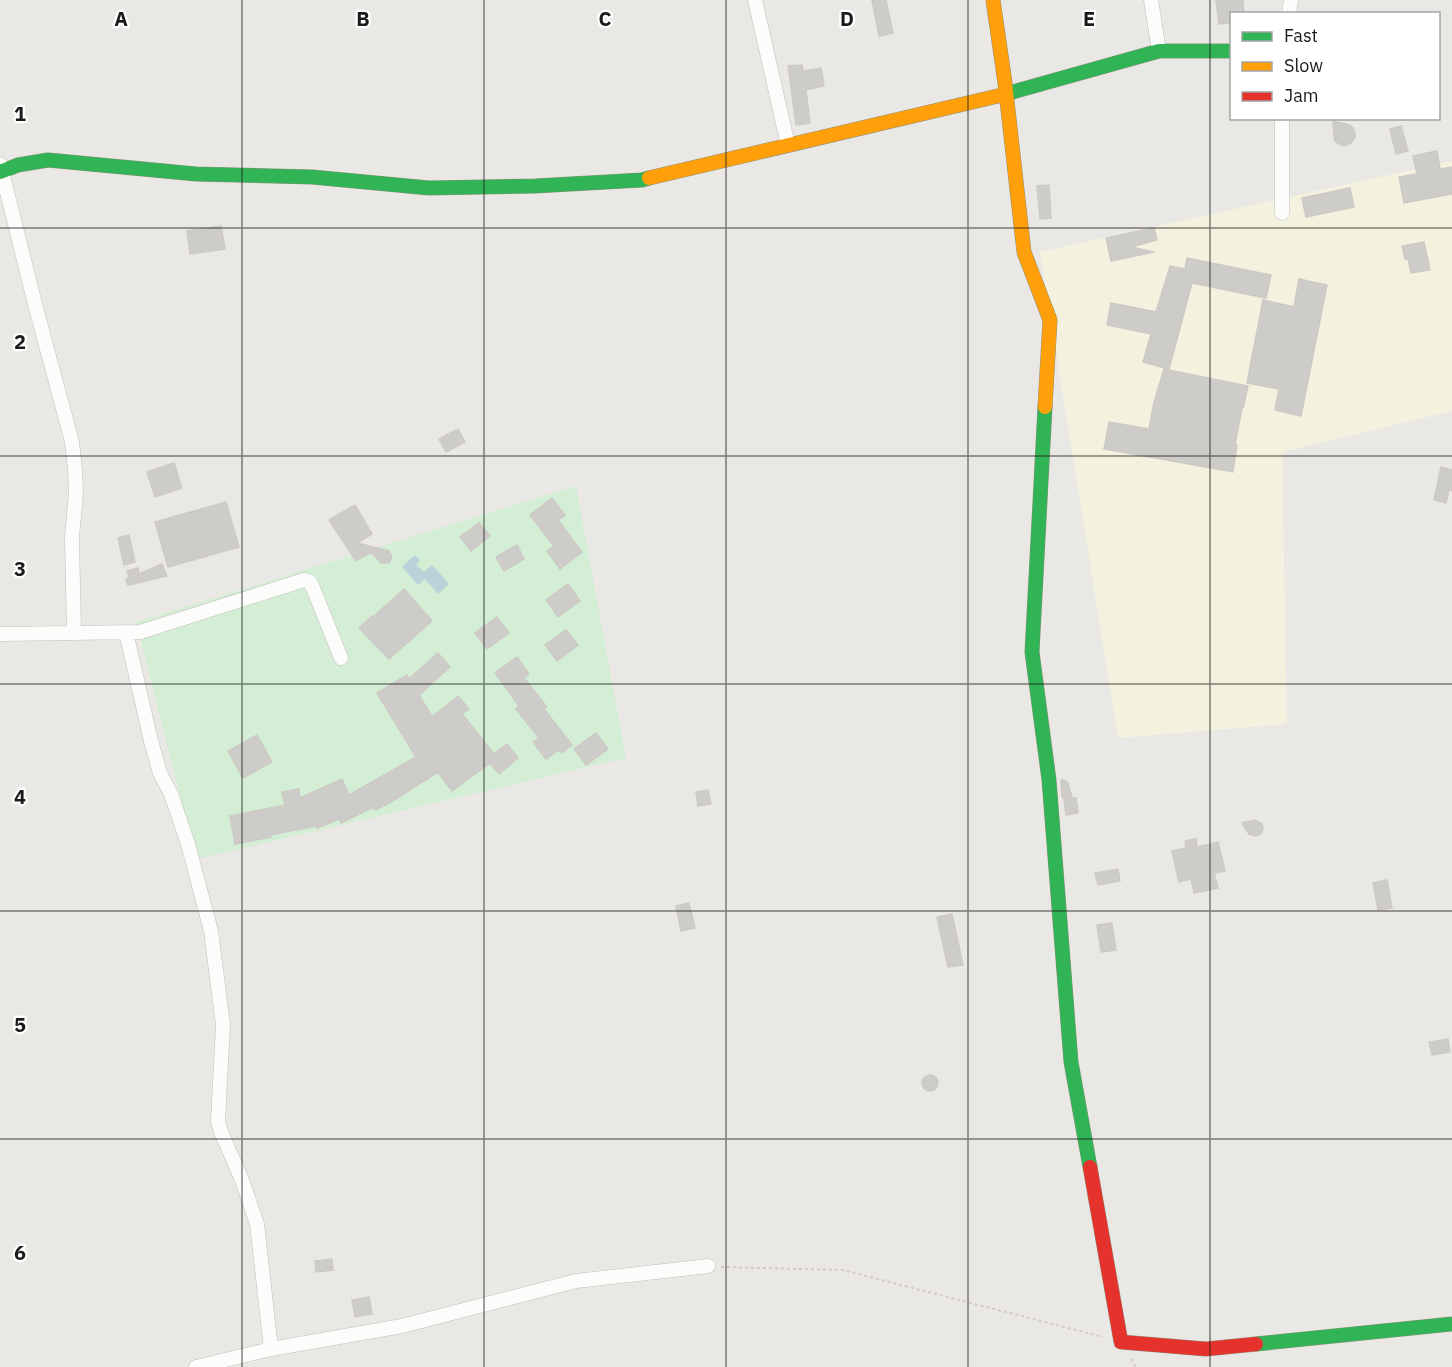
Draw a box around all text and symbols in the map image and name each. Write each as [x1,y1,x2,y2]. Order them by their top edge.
text: A [114,5,128,32]
text: B [356,5,370,32]
text: C [598,5,612,32]
text: D [840,5,854,32]
text: E [1083,5,1095,32]
legend [1230,12,1440,120]
text: Fast [1284,24,1318,47]
text: Slow [1284,54,1323,77]
text: Jam [1284,84,1319,107]
text: 1 [14,100,26,127]
text: 2 [14,328,26,355]
text: 3 [14,555,26,582]
text: 4 [14,783,26,810]
text: 5 [14,1011,26,1038]
text: 6 [14,1239,26,1266]

